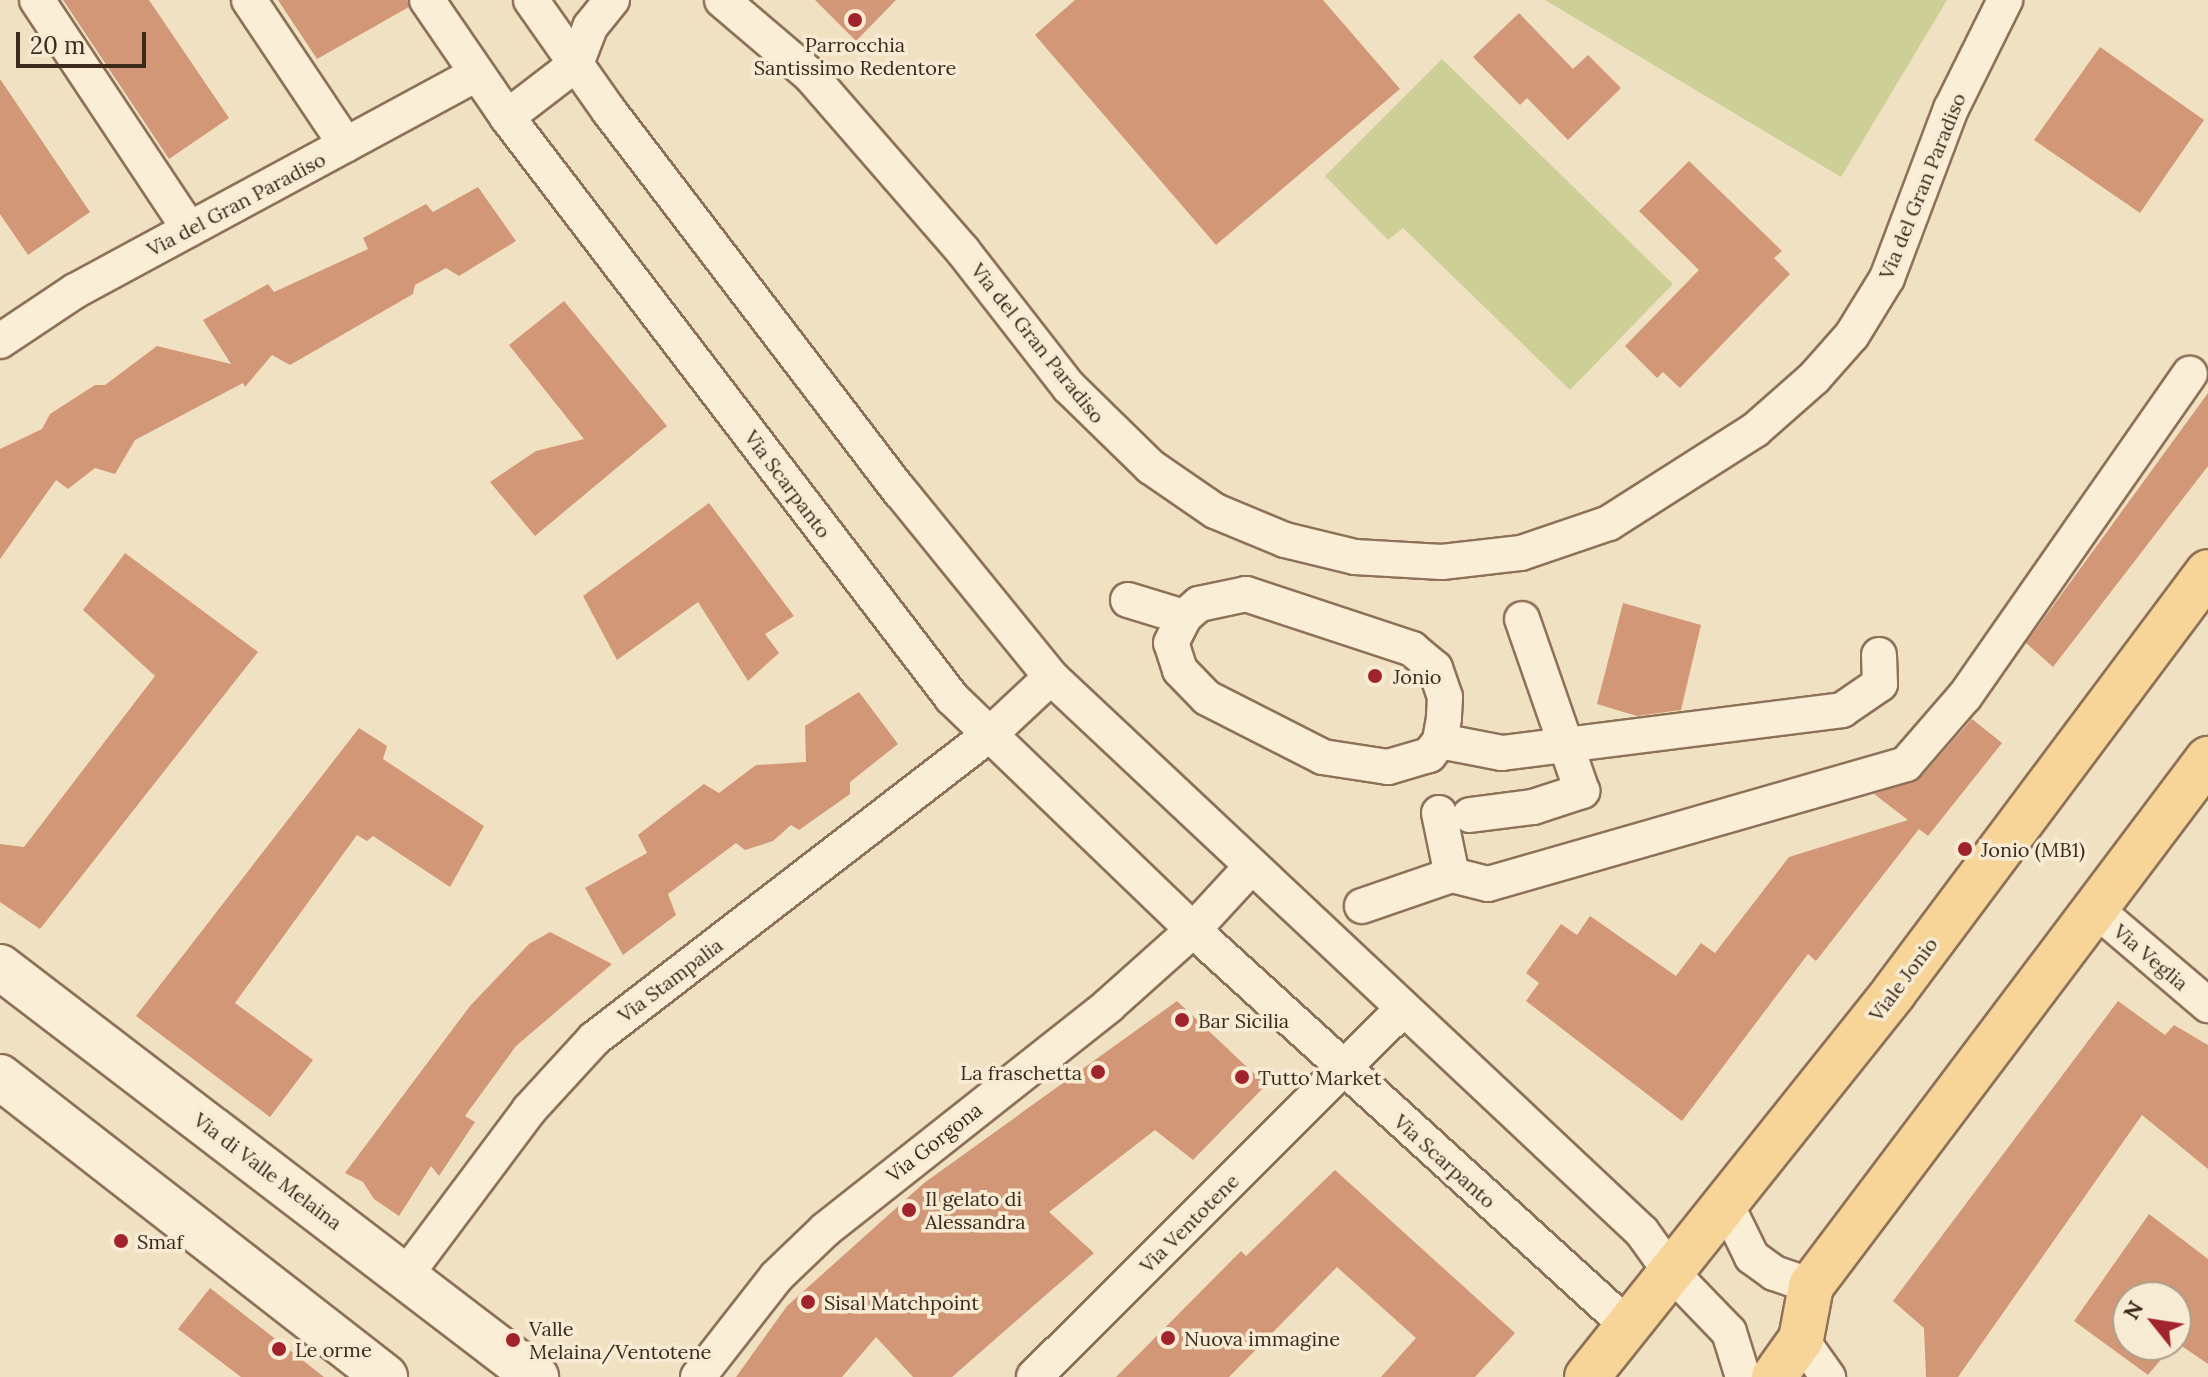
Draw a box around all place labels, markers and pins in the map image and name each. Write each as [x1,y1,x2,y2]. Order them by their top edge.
marker: Parrocchia Santissimo Redentore [846,11,864,29]
place label: Parrocchia Santissimo Redentore [754,32,956,79]
place label: Jonio [1393,664,1442,688]
marker: Jonio [1364,665,1386,687]
place label: Jonio (MB1) [1981,837,2085,861]
marker: Jonio (MB1) [1956,840,1974,858]
place label: Bar Sicilia [1198,1008,1289,1032]
marker: Bar Sicilia [1173,1011,1191,1029]
place label: La fraschetta [960,1060,1082,1084]
marker: La fraschetta [1089,1063,1107,1081]
place label: Tutto Market [1258,1065,1381,1089]
marker: Tutto Market [1233,1068,1251,1086]
place label: Il gelato di Alessandra [925,1186,1026,1233]
marker: Il gelato di Alessandra [900,1201,918,1219]
place label: Smaf [137,1229,183,1253]
marker: Smaf [112,1232,130,1250]
place label: Sisal Matchpoint [824,1290,979,1314]
marker: Sisal Matchpoint [799,1293,817,1311]
place label: Valle Melaina/Ventotene [529,1316,711,1363]
place label: Nuova immagine [1184,1326,1340,1350]
marker: Nuova immagine [1159,1329,1177,1347]
marker: Valle Melaina/Ventotene [504,1331,522,1349]
place label: Le orme [295,1337,372,1361]
marker: Le orme [270,1340,288,1358]

